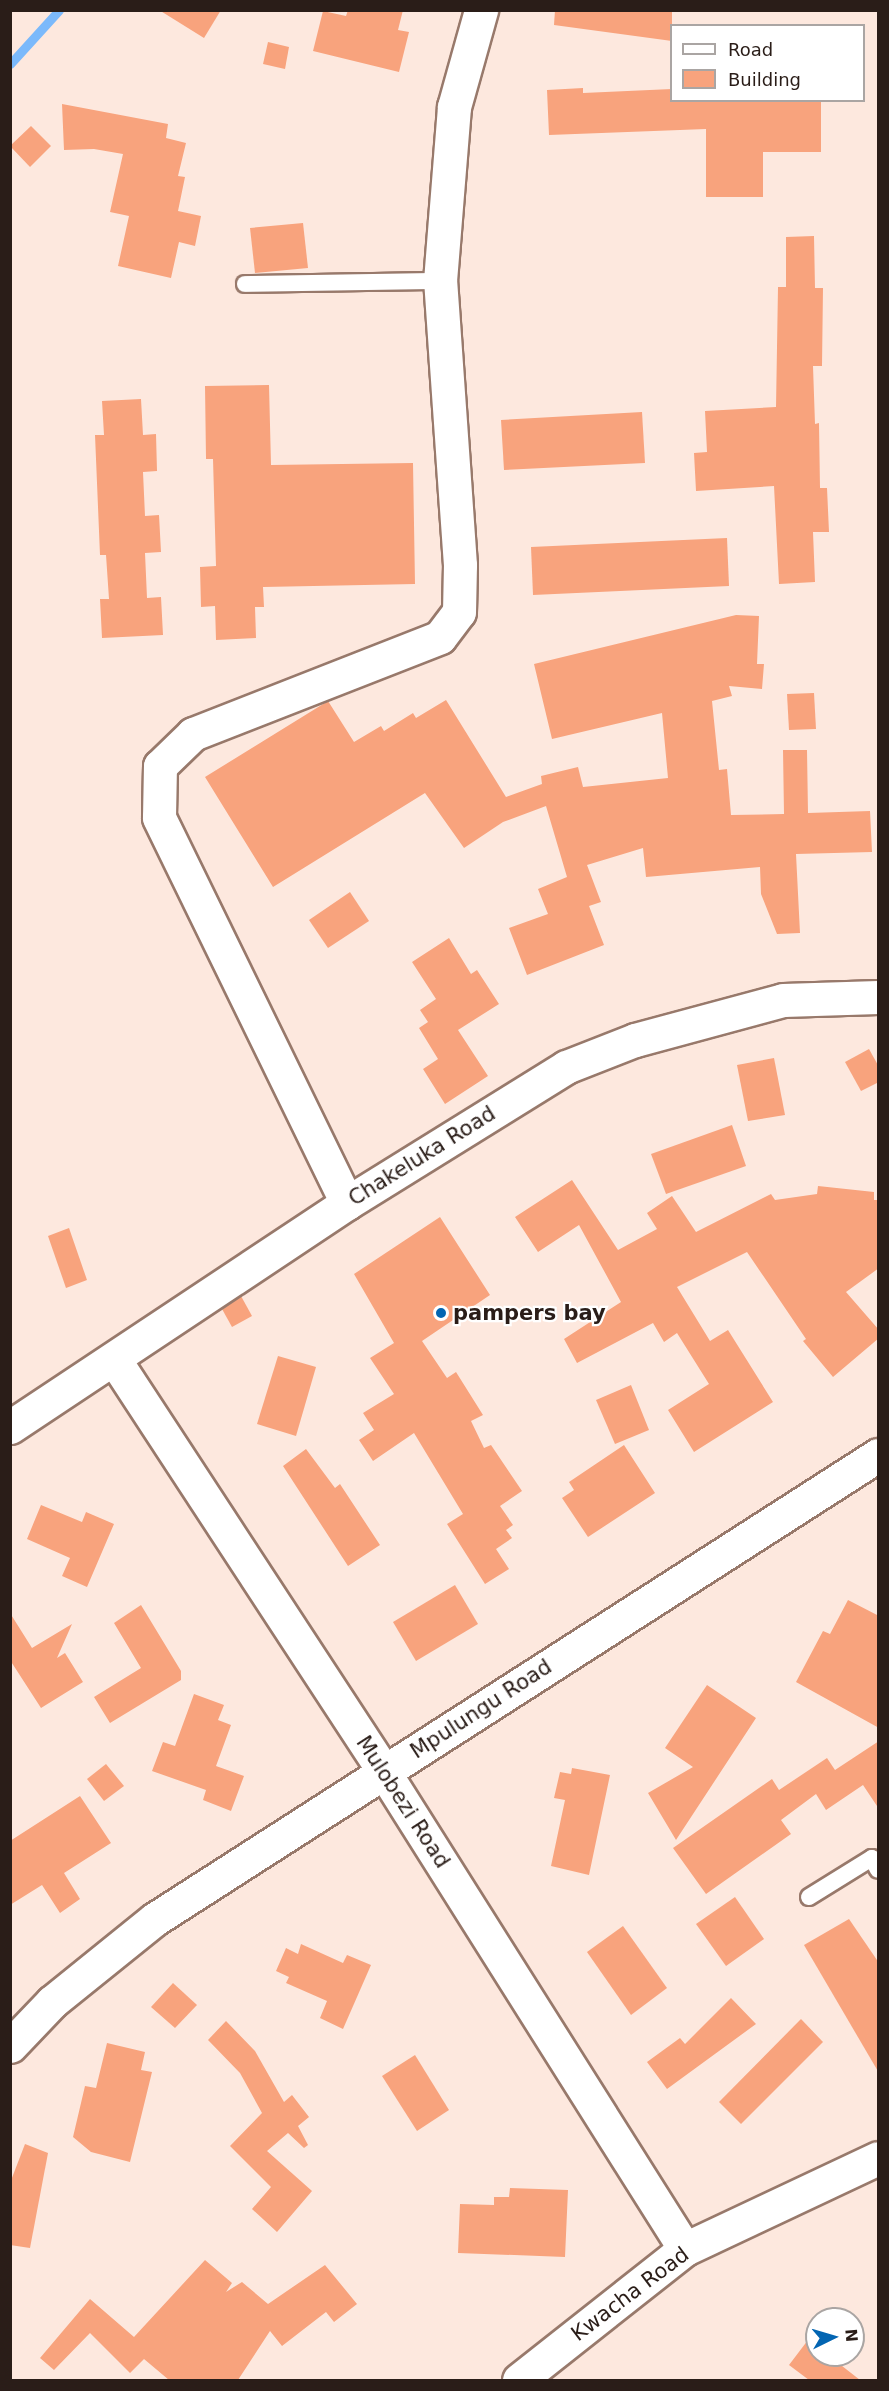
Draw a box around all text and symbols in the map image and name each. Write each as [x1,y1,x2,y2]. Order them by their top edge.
legend [670,24,865,102]
text: Road [728,39,773,60]
text: Building [728,69,801,90]
street label: Chakeluka Road [344,1101,500,1211]
place label: pampers bay [453,1300,606,1326]
marker: pampers bay [434,1306,448,1320]
street label: Mpulungu Road [406,1654,556,1764]
street label: Mulobezi Road [351,1731,455,1873]
street label: Kwacha Road [566,2242,694,2346]
north arrow [805,2307,865,2367]
text: N [841,2328,861,2343]

